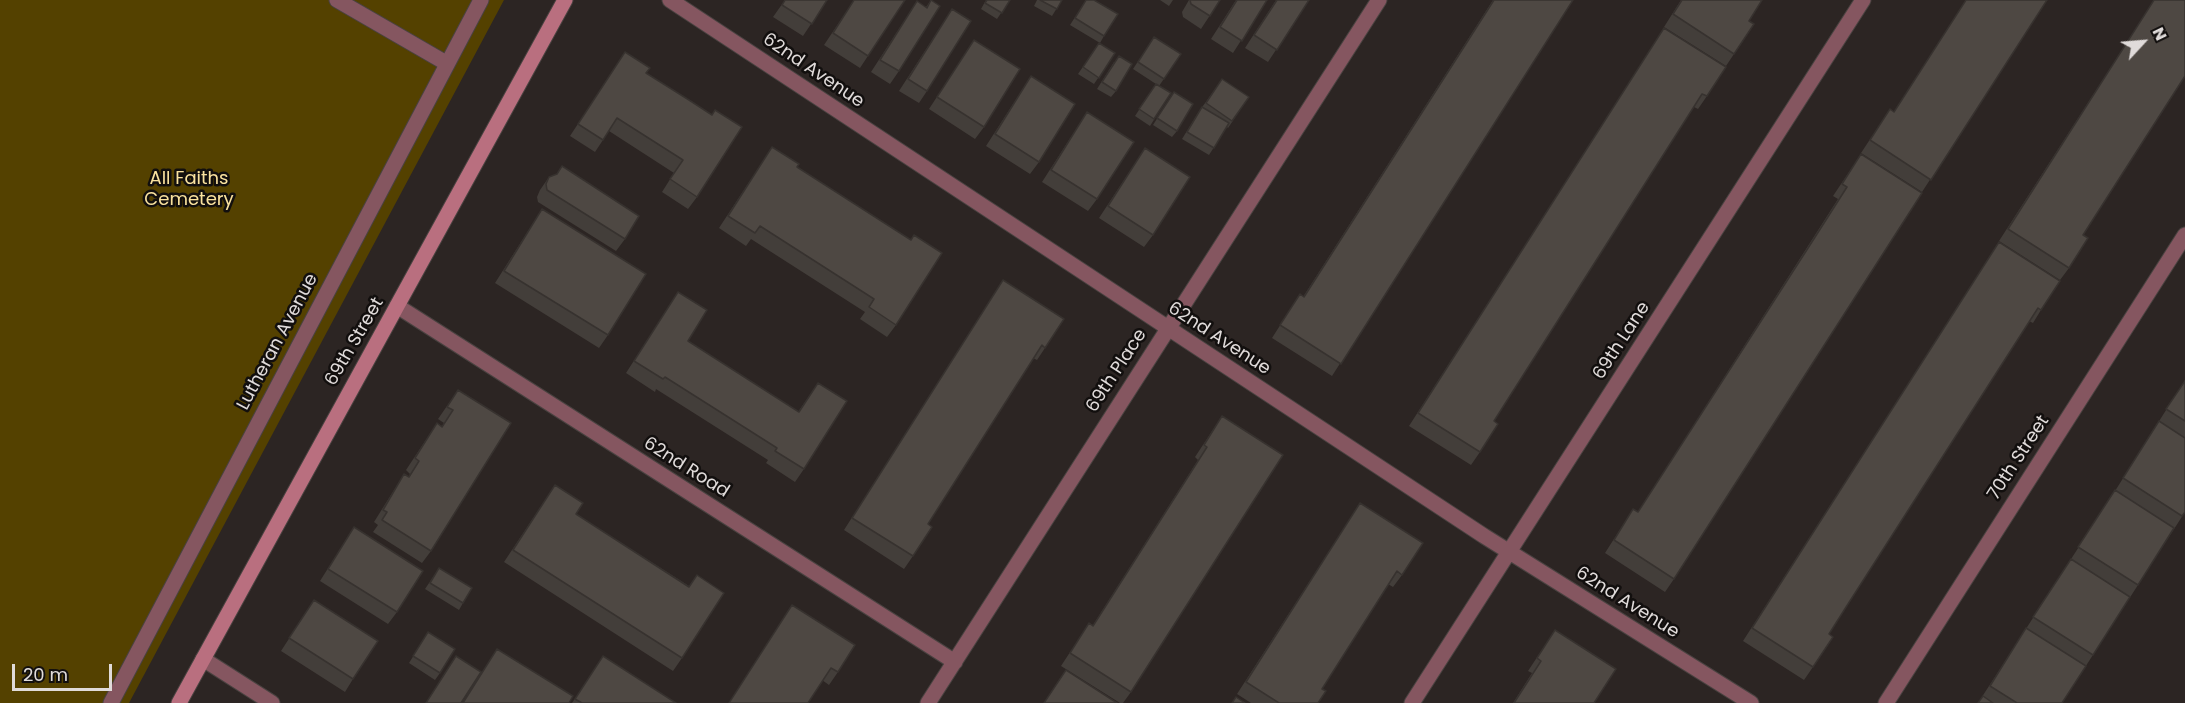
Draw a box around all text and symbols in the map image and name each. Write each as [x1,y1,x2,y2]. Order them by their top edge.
north arrow [2113,12,2173,72]
text: N [2147,23,2173,44]
street label: 62nd Avenue [758,29,868,113]
park label: All Faiths Cemetery [144,168,234,210]
street label: Lutheran Avenue [233,270,323,414]
street label: 69th Street [321,294,389,390]
street label: 62nd Avenue [1164,298,1274,380]
street label: 69th Lane [1589,298,1655,384]
street label: 69th Place [1082,325,1152,417]
street label: 70th Street [1984,412,2054,504]
street label: 62nd Road [639,433,733,503]
street label: 62nd Avenue [1571,563,1683,643]
scale bar [15,652,116,690]
text: 20 m [23,662,68,687]

